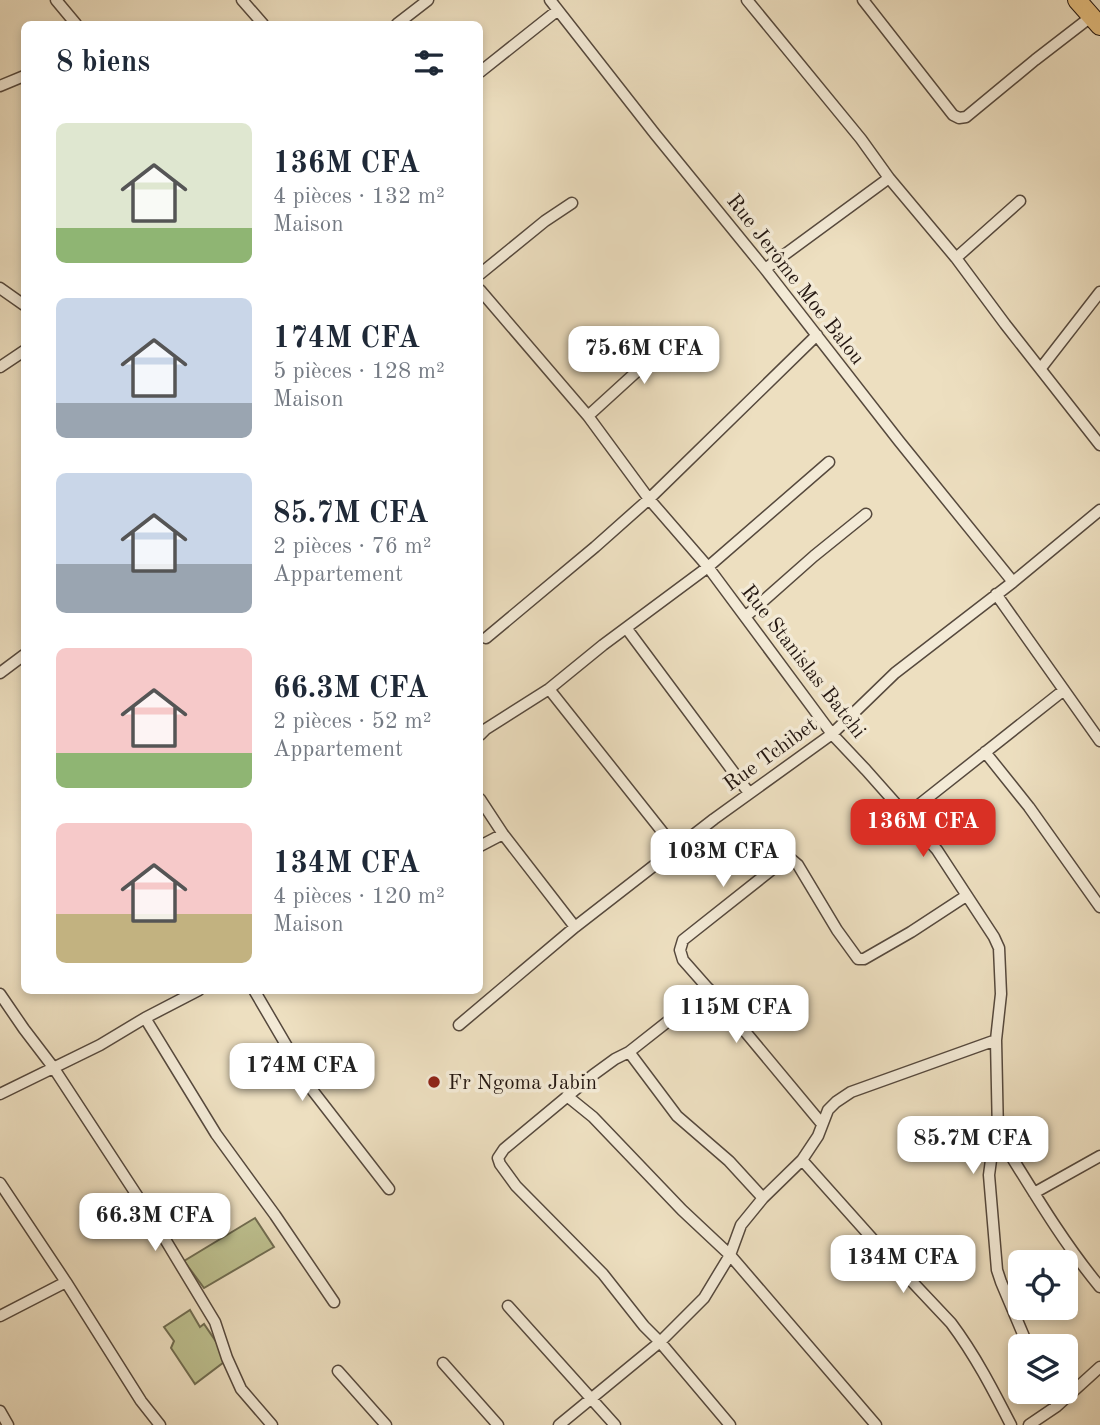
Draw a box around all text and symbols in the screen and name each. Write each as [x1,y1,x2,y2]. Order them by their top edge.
icon: filters [410,44,448,82]
text: 8 biens [56,48,150,78]
text: 136M CFA [273,149,420,179]
icon: home [112,151,196,235]
text: 4 pièces · 132 m² [273,185,445,208]
street label: Rue Jerôme Moe Balou [722,191,868,369]
text: Maison [273,213,344,236]
text: 174M CFA [273,324,420,354]
icon: home [112,326,196,410]
pin: 75.6M CFA [564,326,724,386]
text: 75.6M CFA [584,337,704,360]
text: 5 pièces · 128 m² [273,360,445,383]
text: Maison [273,388,344,411]
text: 85.7M CFA [273,499,429,529]
icon: home [112,501,196,585]
text: 2 pièces · 76 m² [273,535,432,558]
text: Appartement [273,563,403,586]
street label: Rue Stanislas Batchi [737,581,869,743]
text: 66.3M CFA [273,674,429,704]
icon: home [112,676,196,760]
text: 2 pièces · 52 m² [273,710,432,733]
street label: Rue Tchibet [720,715,821,796]
text: Appartement [273,738,403,761]
pin: 136M CFA [851,800,995,859]
text: 136M CFA [867,810,979,833]
pin: 103M CFA [651,830,795,889]
text: 103M CFA [667,840,779,863]
text: 134M CFA [273,849,420,879]
icon: home [112,851,196,935]
text: 4 pièces · 120 m² [273,885,445,908]
text: Maison [273,913,344,936]
pin: 115M CFA [664,986,808,1045]
text: 115M CFA [680,996,792,1019]
pin: 174M CFA [230,1044,374,1103]
text: 174M CFA [246,1054,358,1077]
place label: Fr Ngoma Jabin [448,1073,597,1094]
marker: Fr Ngoma Jabin [426,1074,442,1090]
pin: 85.7M CFA [893,1116,1053,1176]
text: 85.7M CFA [913,1127,1033,1150]
pin: 66.3M CFA [75,1194,235,1253]
text: 66.3M CFA [95,1204,215,1227]
pin: 134M CFA [831,1236,975,1295]
text: 134M CFA [847,1246,959,1269]
map controls [1008,1250,1078,1404]
button: locate [1008,1250,1078,1320]
button: layers [1008,1334,1078,1404]

